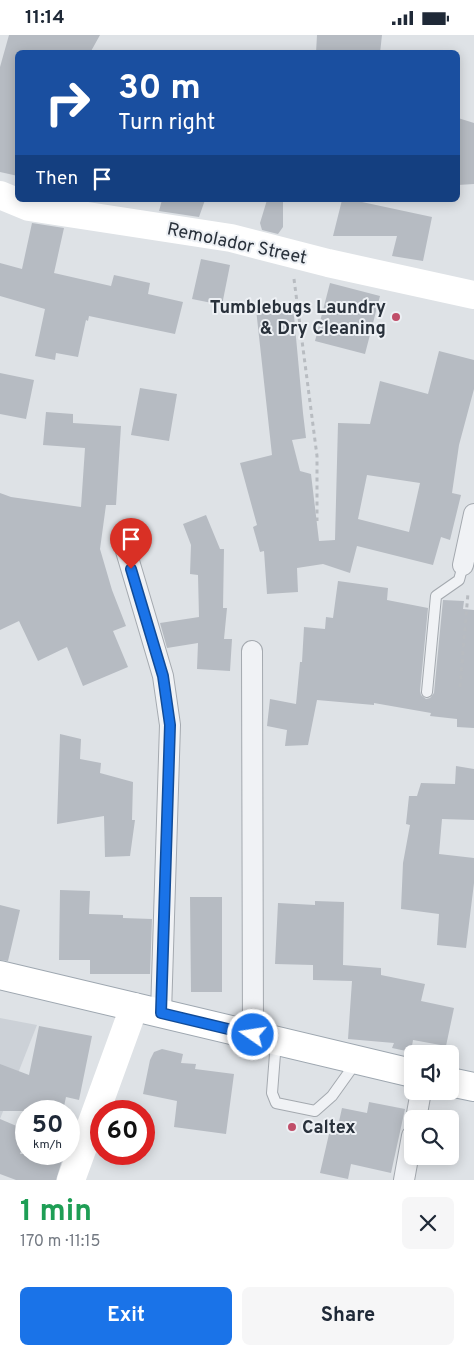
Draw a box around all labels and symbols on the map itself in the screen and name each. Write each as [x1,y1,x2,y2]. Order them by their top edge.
street label: Remolador Street [165,218,309,271]
place label: Tumblebugs Laundry & Dry Cleaning [210,297,386,341]
marker: Tumblebugs Laundry & Dry Cleaning [390,311,402,323]
pin [110,518,152,569]
position arrow [226,1008,278,1060]
speed limit sign: 60 [90,1100,155,1165]
place label: Caltex [302,1117,356,1140]
marker: Caltex [286,1121,298,1133]

